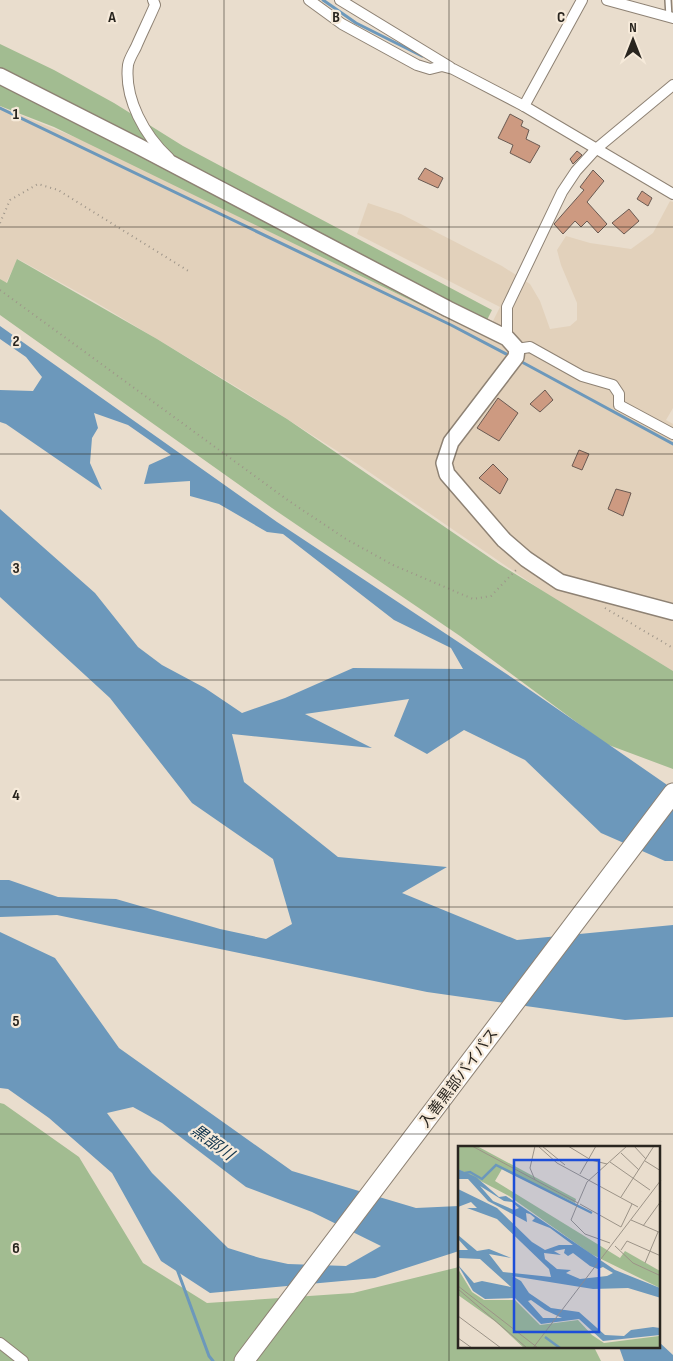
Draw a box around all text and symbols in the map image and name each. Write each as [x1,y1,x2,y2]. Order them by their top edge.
text: A [107,8,116,27]
text: B [332,8,340,27]
text: C [557,8,565,27]
north arrow [608,15,658,65]
text: N [629,19,637,36]
text: 1 [13,105,20,124]
text: 2 [12,332,20,351]
text: 3 [12,559,20,578]
text: 4 [12,786,20,805]
text: 5 [12,1012,20,1031]
street label: 入善黒部バイパス [415,1024,503,1132]
water label: 黒部川 [187,1121,239,1166]
inset map [458,1146,660,1348]
text: 6 [12,1239,20,1258]

